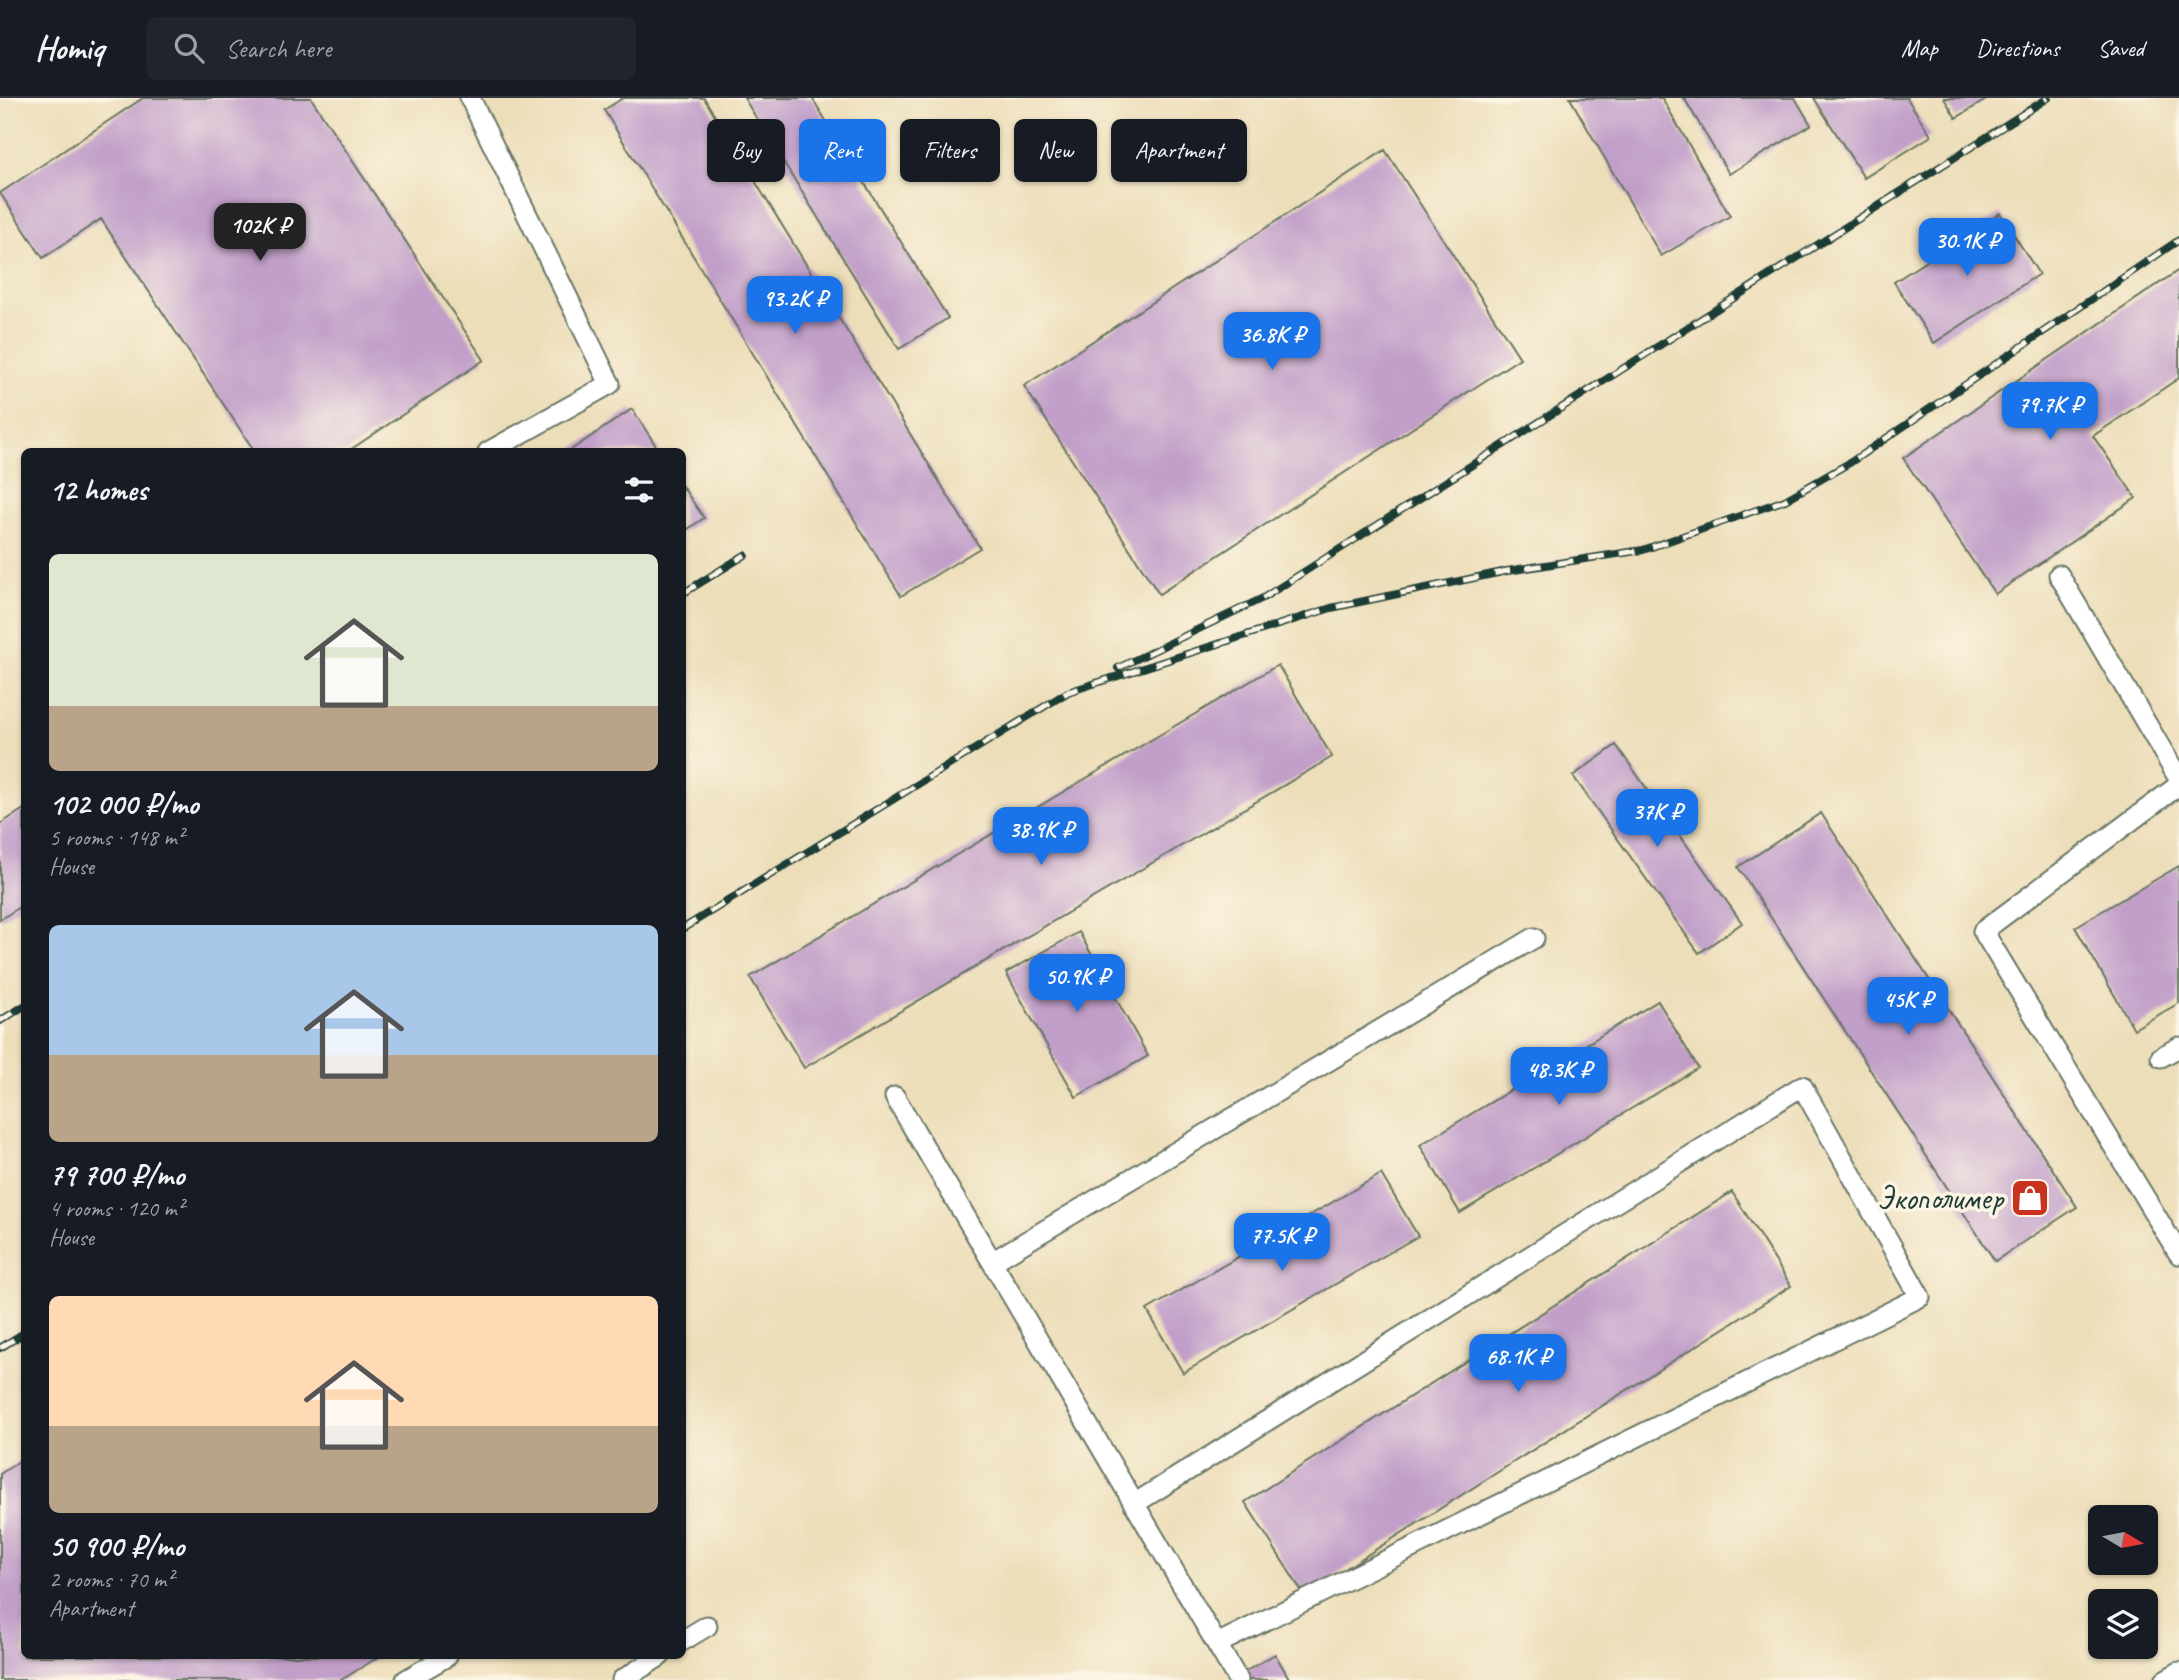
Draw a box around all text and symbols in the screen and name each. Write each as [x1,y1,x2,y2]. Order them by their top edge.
search box [146,17,636,80]
text: Homiq [35,27,104,69]
icon: search [170,29,208,67]
text: Search here [226,32,331,65]
text: Map [1901,33,1938,63]
text: Directions [1976,33,2059,63]
text: Saved [2097,33,2144,63]
chip: Buy [707,119,785,182]
chip: Rent [799,119,886,182]
chip: Filters [900,119,1000,182]
chip: New [1014,119,1097,182]
chip: Apartment [1111,119,1247,182]
pin: 102K ₽ [203,204,317,263]
text: 102K ₽ [230,211,290,240]
pin: 30.1K ₽ [1902,218,2032,278]
text: 30.1K ₽ [1935,226,1999,255]
pin: 93.2K ₽ [730,276,860,336]
text: 93.2K ₽ [763,284,827,313]
pin: 36.8K ₽ [1207,313,1337,372]
text: 36.8K ₽ [1239,320,1305,349]
pin: 79.7K ₽ [1985,382,2115,442]
text: 79.7K ₽ [2018,390,2082,419]
text: 12 homes [49,471,147,509]
icon: filters [620,471,658,509]
icon: home [291,600,417,726]
text: 102 000 ₽/mo [49,785,198,823]
pin: 37K ₽ [1608,790,1706,849]
text: 37K ₽ [1632,797,1682,826]
pin: 38.9K ₽ [976,808,1106,867]
text: 38.9K ₽ [1009,815,1073,844]
text: 5 rooms · 148 m² [49,823,184,852]
text: House [49,852,94,881]
pin: 50.9K ₽ [1012,954,1142,1014]
text: 50.9K ₽ [1045,962,1109,991]
icon: home [291,971,417,1097]
pin: 45K ₽ [1859,978,1957,1037]
text: 45K ₽ [1883,985,1933,1014]
pin: 48.3K ₽ [1494,1048,1624,1107]
text: 48.3K ₽ [1527,1055,1591,1084]
text: 79 700 ₽/mo [49,1156,184,1194]
place label: Экополимер [1877,1177,2006,1219]
shop icon: Экополимер [2009,1177,2051,1219]
text: 4 rooms · 120 m² [49,1194,184,1223]
pin: 77.5K ₽ [1217,1214,1347,1273]
text: 77.5K ₽ [1250,1221,1314,1250]
text: House [49,1223,94,1252]
pin: 68.1K ₽ [1453,1334,1583,1394]
icon: home [291,1342,417,1468]
text: 68.1K ₽ [1485,1342,1551,1371]
north arrow [2088,1505,2158,1575]
map controls [2088,1505,2158,1659]
text: 50 900 ₽/mo [49,1527,184,1565]
text: 2 rooms · 70 m² [49,1565,173,1594]
button: layers [2088,1589,2158,1659]
text: Apartment [49,1594,134,1623]

